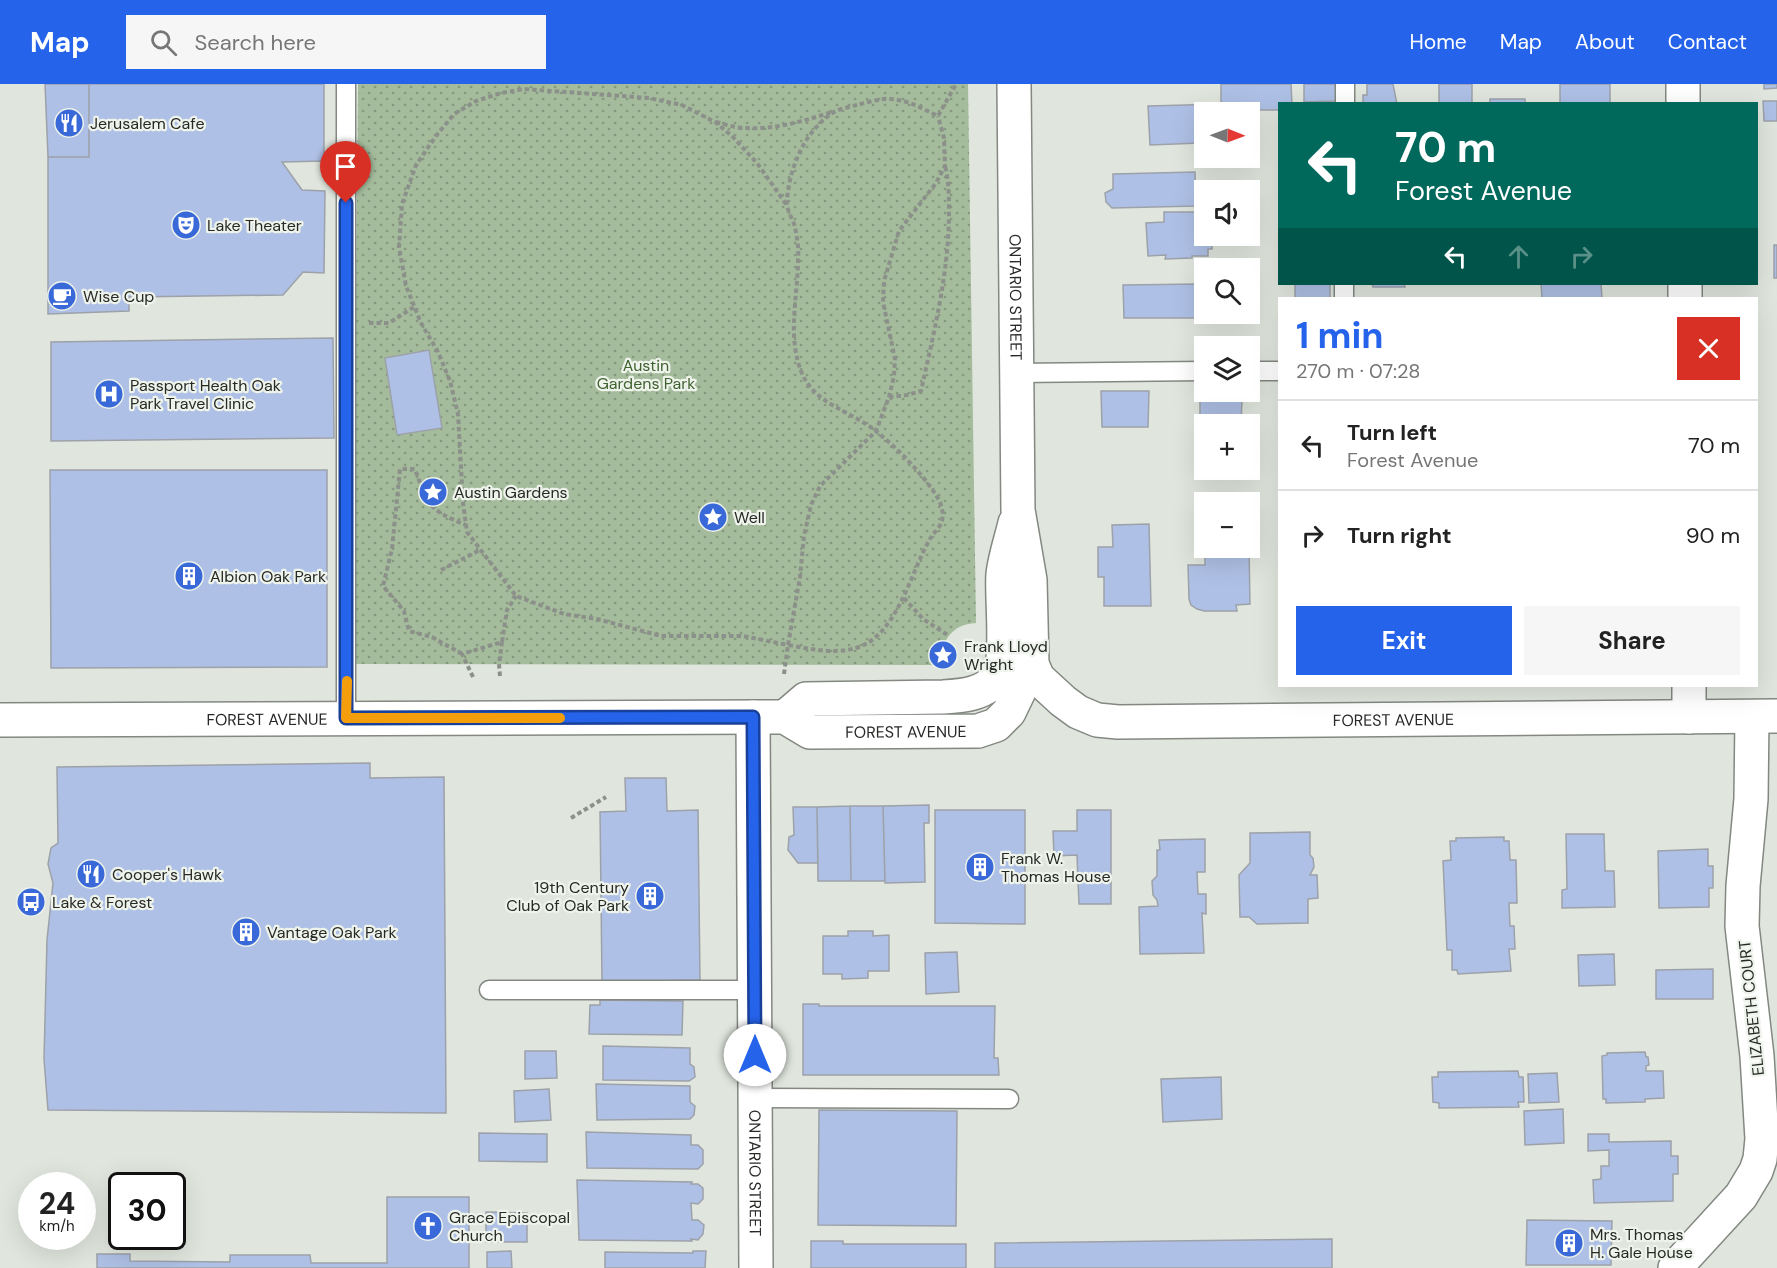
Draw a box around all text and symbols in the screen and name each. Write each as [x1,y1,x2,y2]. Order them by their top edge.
search box [126,15,546,69]
text: Map [30,24,90,61]
icon: search [147,26,180,59]
text: Search here [195,28,316,57]
text: Home [1409,28,1467,56]
text: Map [1500,28,1542,56]
text: About [1575,28,1635,56]
text: Contact [1668,28,1747,56]
north arrow [1194,102,1260,168]
map controls [1194,102,1260,558]
restaurant icon: Jerusalem Cafe [53,107,85,139]
place label: Jerusalem Cafe [90,113,204,134]
text: 70 m [1395,120,1496,175]
icon: left [1296,126,1374,204]
pin [320,141,371,203]
icon: arrive [329,150,362,183]
text: Forest Avenue [1395,173,1572,208]
button: sound [1194,180,1260,246]
theatre icon: Lake Theater [170,209,202,241]
place label: Lake Theater [207,215,302,236]
street label: ONTARIO STREET [1004,234,1027,360]
icon: left [1439,240,1472,273]
icon: ahead [1502,240,1535,273]
icon: right [1565,240,1598,273]
button: search [1194,258,1260,324]
cafe icon: Wise Cup [46,280,78,312]
place label: Wise Cup [83,286,154,307]
text: 1 min [1296,312,1384,359]
button: close [1677,317,1740,380]
button: layers [1194,336,1260,402]
park label: Austin Gardens Park [597,355,695,394]
text: 270 m · 07:28 [1296,358,1420,384]
place label: Passport Health Oak Park Travel Clinic [130,375,281,414]
hospital icon: Passport Health Oak Park Travel Clinic [93,378,125,410]
button: + [1194,414,1260,480]
text: Turn left [1347,418,1437,447]
icon: left [1296,429,1329,462]
text: 70 m [1688,431,1740,460]
text: Forest Avenue [1347,447,1478,473]
place icon: Austin Gardens [417,476,449,508]
place label: Austin Gardens [454,482,568,503]
button: − [1194,492,1260,558]
place icon: Well [697,501,729,533]
place label: Well [734,507,765,528]
icon: right [1296,519,1329,552]
text: Turn right [1347,521,1452,550]
text: 90 m [1686,521,1740,550]
building icon: Albion Oak Park [173,560,205,592]
place label: Albion Oak Park [210,566,326,587]
button: Exit [1296,606,1512,675]
button: Share [1524,606,1740,675]
place label: Frank Lloyd Wright [964,636,1048,675]
place icon: Frank Lloyd Wright [927,639,959,671]
street label: FOREST AVENUE [206,709,328,730]
street label: FOREST AVENUE [1333,709,1454,731]
street label: FOREST AVENUE [845,721,967,743]
place label: Frank W. Thomas House [1001,848,1111,887]
building icon: Frank W. Thomas House [964,851,996,883]
restaurant icon: Cooper's Hawk [75,858,107,890]
place label: Cooper's Hawk [112,864,222,885]
place label: 19th Century Club of Oak Park [506,877,629,916]
building icon: 19th Century Club of Oak Park [634,880,666,912]
bus stop icon: Lake & Forest [15,886,47,918]
place label: Lake & Forest [52,892,152,913]
building icon: Vantage Oak Park [230,916,262,948]
place label: Vantage Oak Park [267,922,397,943]
street label: ELIZABETH COURT [1734,939,1769,1077]
position arrow [723,1023,787,1087]
street label: ONTARIO STREET [744,1110,766,1236]
speed limit sign: 30 [108,1172,186,1250]
text: 24 [39,1184,75,1223]
place label: Grace Episcopal Church [449,1207,570,1246]
church icon: Grace Episcopal Church [412,1210,444,1242]
text: km/h [39,1216,75,1236]
place label: Mrs. Thomas H. Gale House [1590,1224,1693,1263]
building icon: Mrs. Thomas H. Gale House [1553,1227,1585,1259]

